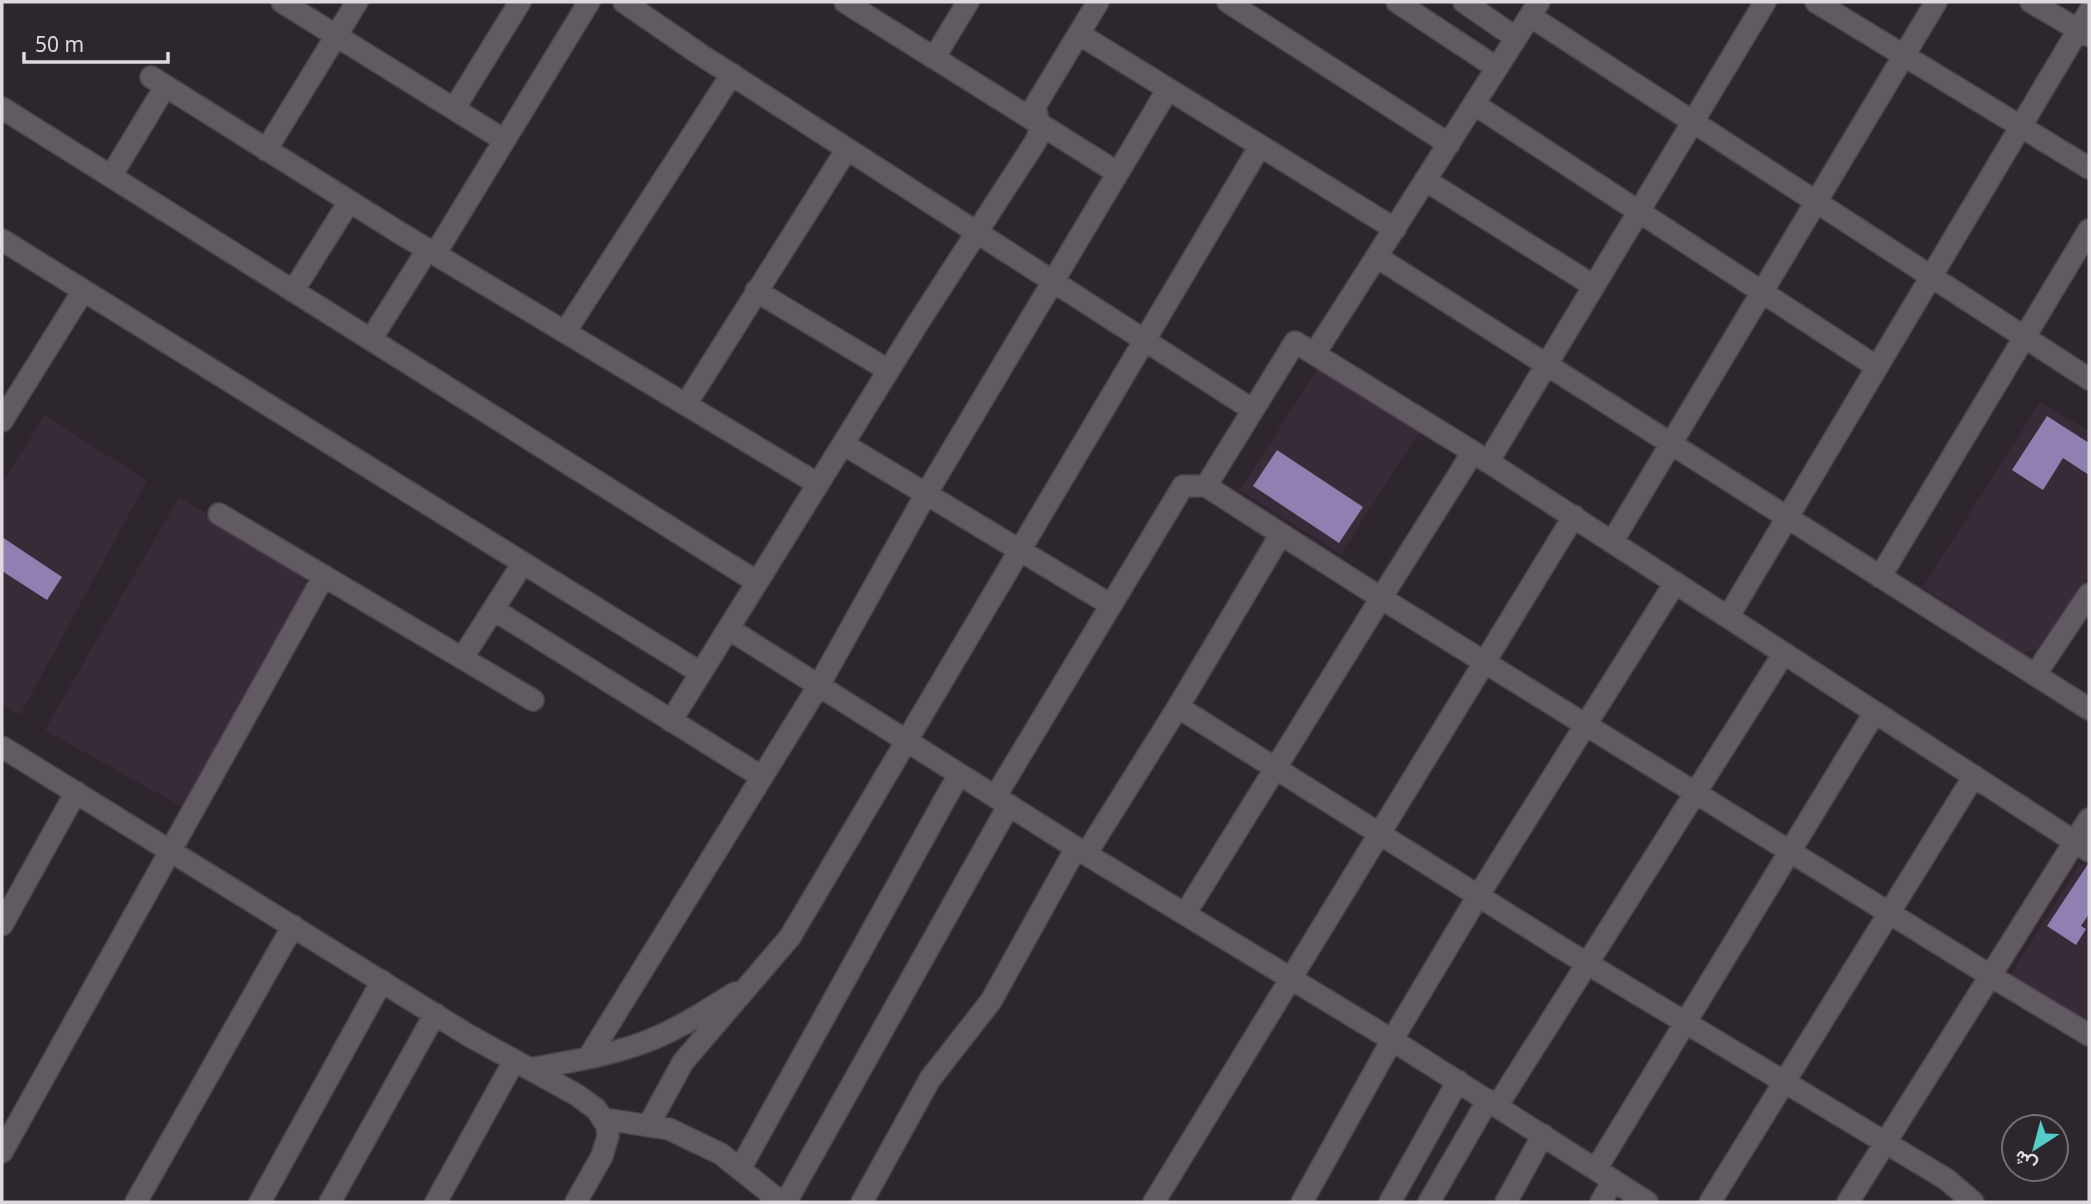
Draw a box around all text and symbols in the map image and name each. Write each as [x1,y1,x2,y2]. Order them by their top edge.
scale bar [24,21,168,65]
text: 50 m [35,30,84,58]
north arrow [2000,1113,2070,1183]
text: ش [2008,1144,2042,1179]

